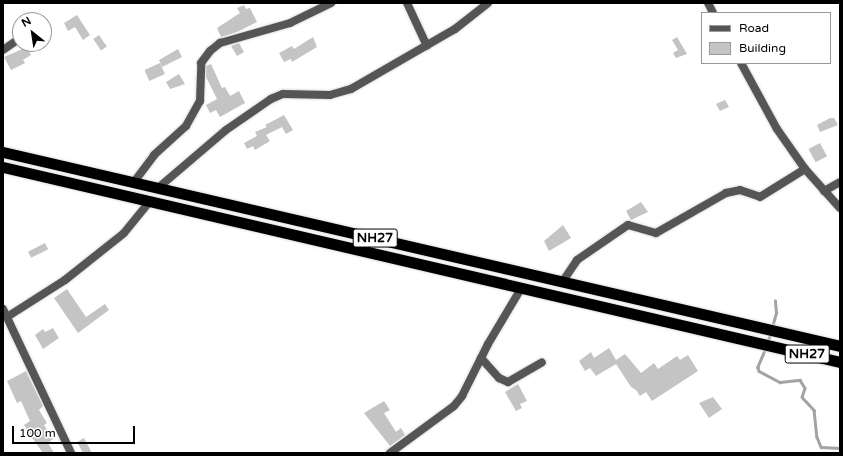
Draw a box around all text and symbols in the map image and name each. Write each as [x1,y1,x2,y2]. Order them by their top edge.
north arrow [12,12,52,52]
legend [701,12,831,64]
text: N [19,14,33,30]
text: Road [739,21,769,35]
text: Building [739,41,786,55]
road number: NH27 [352,227,398,249]
road number: NH27 [784,343,830,365]
scale bar [14,418,137,444]
text: 100 m [19,426,56,440]

